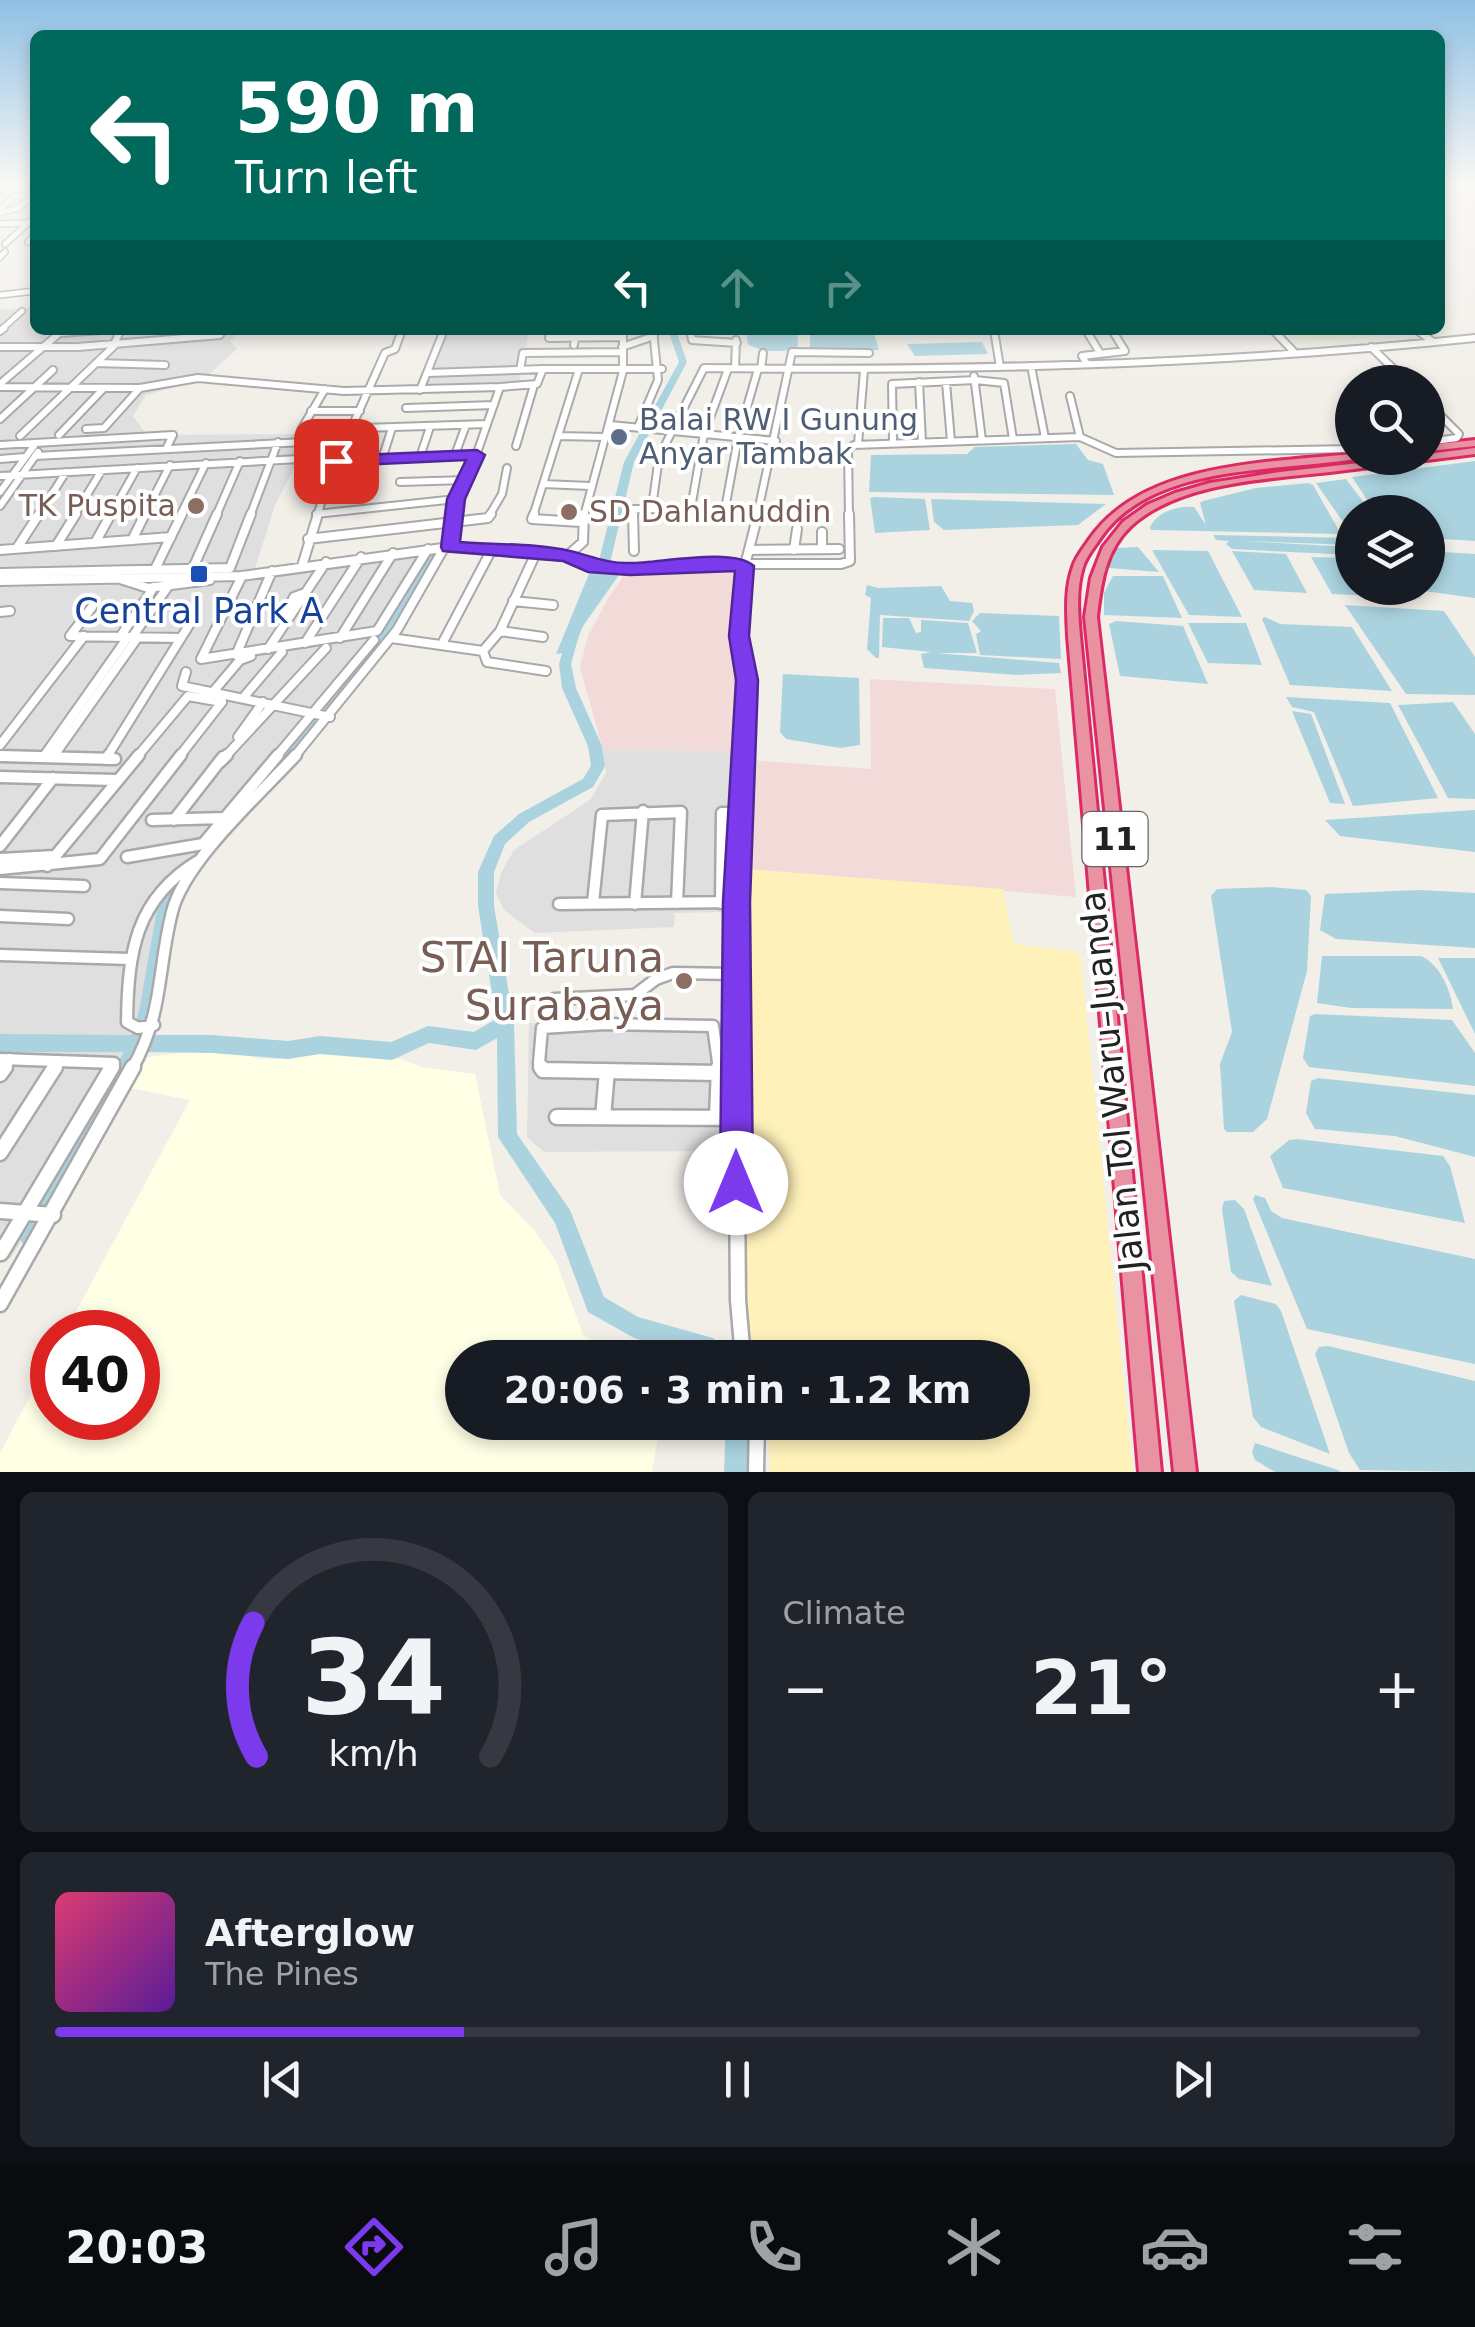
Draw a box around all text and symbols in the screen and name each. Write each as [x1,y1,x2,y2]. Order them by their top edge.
text: 590 m [235,67,478,149]
icon: left [70,70,200,200]
text: Turn left [235,151,418,204]
icon: left [605,260,660,315]
icon: ahead [710,260,765,315]
icon: right [815,260,870,315]
map controls [1335,365,1445,605]
button: search [1335,365,1445,475]
place label: Balai RW I Gunung Anyar Tambak [639,402,918,471]
pin [294,419,379,504]
marker: Balai RW I Gunung Anyar Tambak [608,426,630,448]
icon: arrive [309,434,364,489]
place label: TK Puspita [18,488,176,523]
place label: SD Dahlanuddin [589,494,831,529]
marker: TK Puspita [185,495,207,517]
button: layers [1335,495,1445,605]
marker: SD Dahlanuddin [558,501,580,523]
marker: Central Park A [188,563,210,585]
place label: Central Park A [74,591,324,631]
road number: 11 [1082,812,1148,866]
street label: Jalan Tol Waru–Juanda [1072,889,1152,1275]
place label: STAI Taruna Surabaya [420,933,664,1030]
marker: STAI Taruna Surabaya [673,970,695,992]
position arrow [684,1131,788,1235]
speed limit sign: 40 [30,1310,160,1440]
text: 20:06 · 3 min · 1.2 km [504,1368,971,1412]
text: Climate [783,1594,906,1632]
text: 34 [301,1617,446,1739]
text: 21° [1030,1644,1172,1732]
text: − [783,1657,829,1721]
text: + [1374,1657,1420,1721]
text: km/h [329,1733,419,1774]
text: Afterglow [205,1911,415,1955]
text: The Pines [205,1955,359,1993]
icon: previous [255,2052,310,2107]
icon: pause [710,2052,765,2107]
icon: next [1165,2052,1220,2107]
icon: directions [339,2212,409,2282]
icon: music [539,2212,609,2282]
icon: phone [739,2212,809,2282]
icon: climate [939,2212,1009,2282]
icon: car [1140,2212,1210,2282]
icon: filters [1340,2212,1410,2282]
text: 20:03 [65,2221,208,2274]

